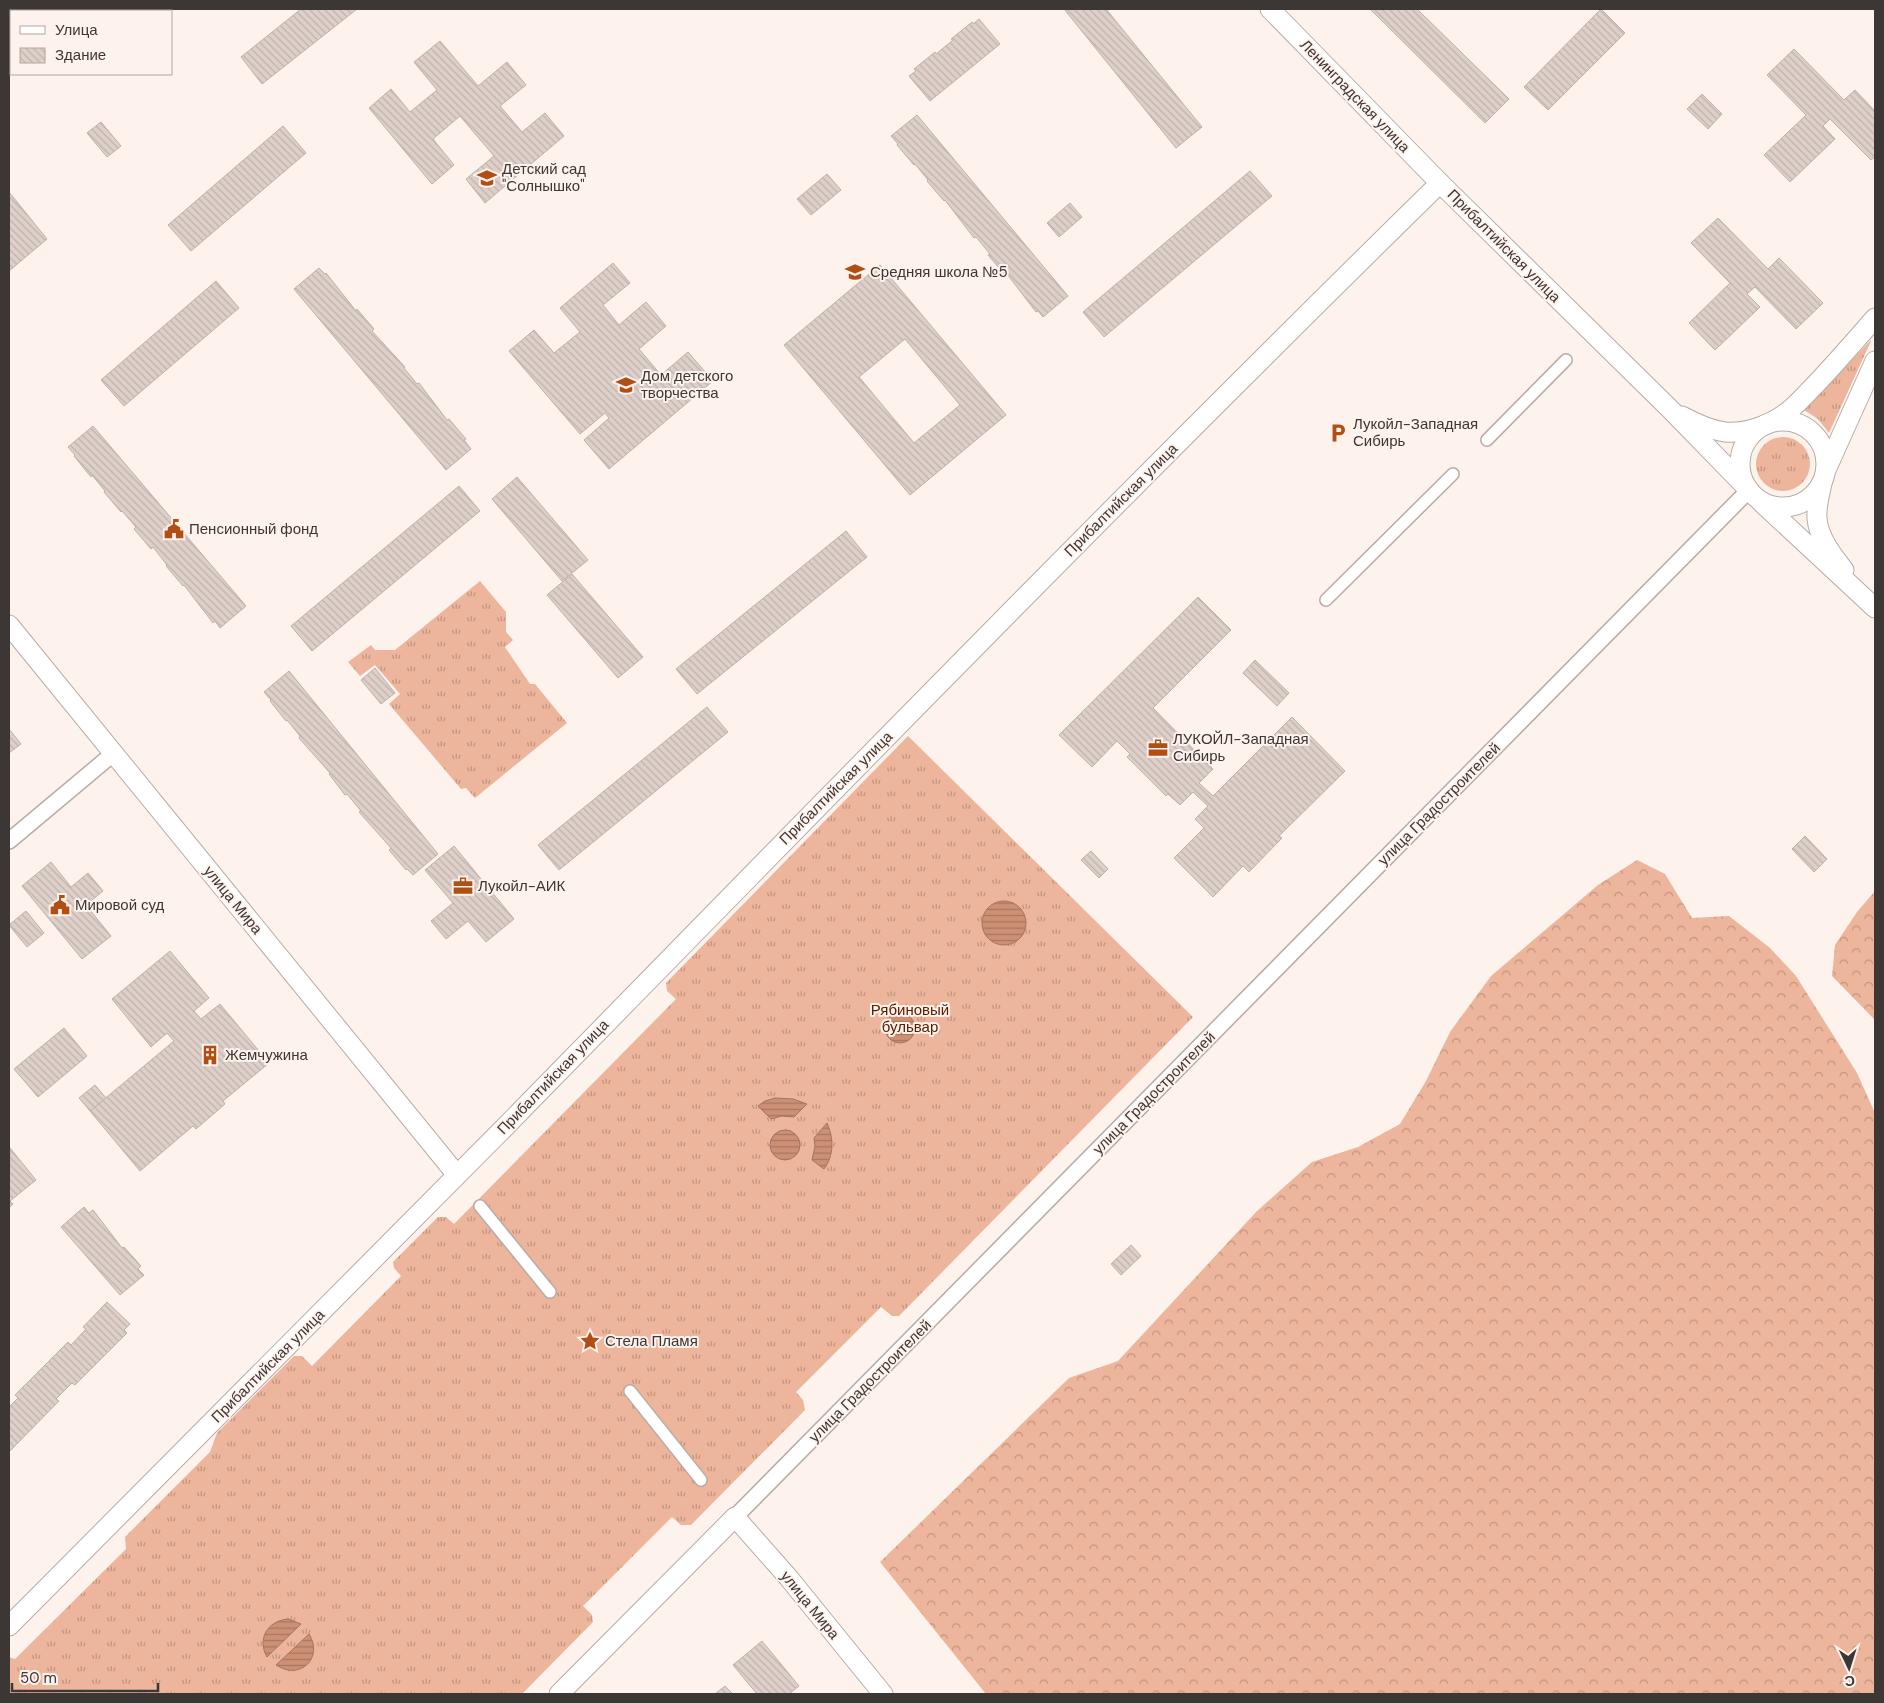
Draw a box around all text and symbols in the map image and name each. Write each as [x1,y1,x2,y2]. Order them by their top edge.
legend [10,10,172,75]
text: Улица [55,20,98,40]
street label: Ленинградская улица [1296,35,1415,157]
text: Здание [55,45,106,65]
place label: Детский сад "Солнышко" [502,159,586,196]
school or university icon: Детский сад "Солнышко" [476,167,498,189]
street label: Прибалтийская улица [1443,185,1565,307]
school or university icon: Средняя школа №5 [844,261,866,283]
place label: Средняя школа №5 [870,262,1008,282]
place label: Дом детского творчества [641,366,733,403]
school or university icon: Дом детского творчества [615,374,637,396]
place label: Лукойл-Западная Сибирь [1353,414,1478,451]
parking icon: Лукойл-Западная Сибирь [1327,422,1349,444]
street label: Прибалтийская улица [1060,439,1182,561]
public building icon: Пенсионный фонд [163,518,185,540]
place label: Пенсионный фонд [189,519,318,539]
street label: Прибалтийская улица [775,727,897,849]
place label: ЛУКОЙЛ-Западная Сибирь [1173,729,1309,766]
office icon: ЛУКОЙЛ-Западная Сибирь [1147,737,1169,759]
street label: улица Градостроителей [1373,738,1505,870]
street label: улица Мира [199,862,267,939]
office icon: Лукойл-АИК [452,875,474,897]
place label: Лукойл-АИК [478,876,566,896]
public building icon: Мировой суд [49,894,71,916]
place label: Мировой суд [75,895,165,915]
park label: Рябиновый бульвар [871,1000,949,1037]
street label: Прибалтийская улица [493,1015,614,1139]
street label: улица Градостроителей [1088,1027,1220,1159]
building icon: Жемчужина [199,1044,221,1066]
place label: Жемчужина [225,1045,309,1065]
street label: Прибалтийская улица [207,1305,329,1427]
street label: улица Градостроителей [804,1315,936,1447]
place icon: Стела Пламя [579,1330,601,1352]
place label: Стела Пламя [605,1331,698,1351]
street label: улица Мира [776,1567,844,1644]
north arrow [1824,1643,1874,1693]
scale bar [12,1660,159,1692]
text: 50 m [20,1668,57,1688]
text: С [1844,1672,1856,1690]

